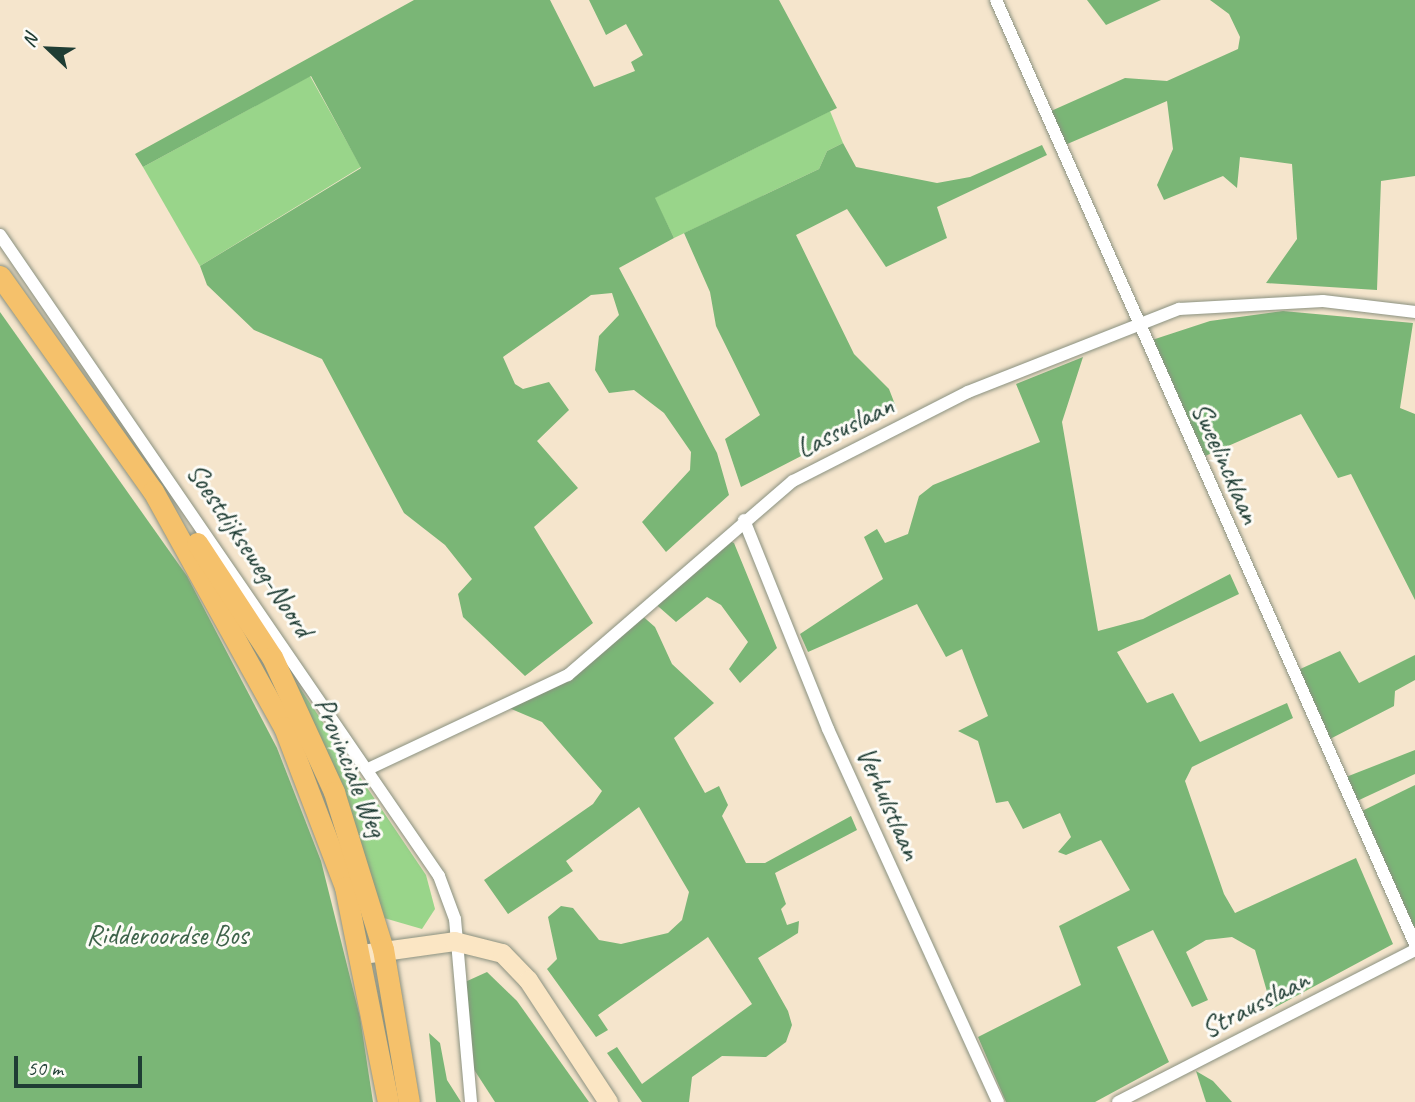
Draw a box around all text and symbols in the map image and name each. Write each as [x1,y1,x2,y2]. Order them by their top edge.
north arrow [14,14,84,84]
text: N [16,31,43,51]
street label: Lassuslaan [791,388,899,466]
street label: Sweelincklaan [1184,397,1268,529]
street label: Soestdijkseweg-Noord [180,457,320,643]
street label: Provinciale Weg [308,692,394,842]
street label: Verhulstlaan [849,741,929,865]
park label: Ridderoordse Bos [86,918,248,952]
street label: Strausslaan [1196,963,1314,1045]
scale bar [18,1042,145,1086]
text: 50 m [27,1055,63,1081]

